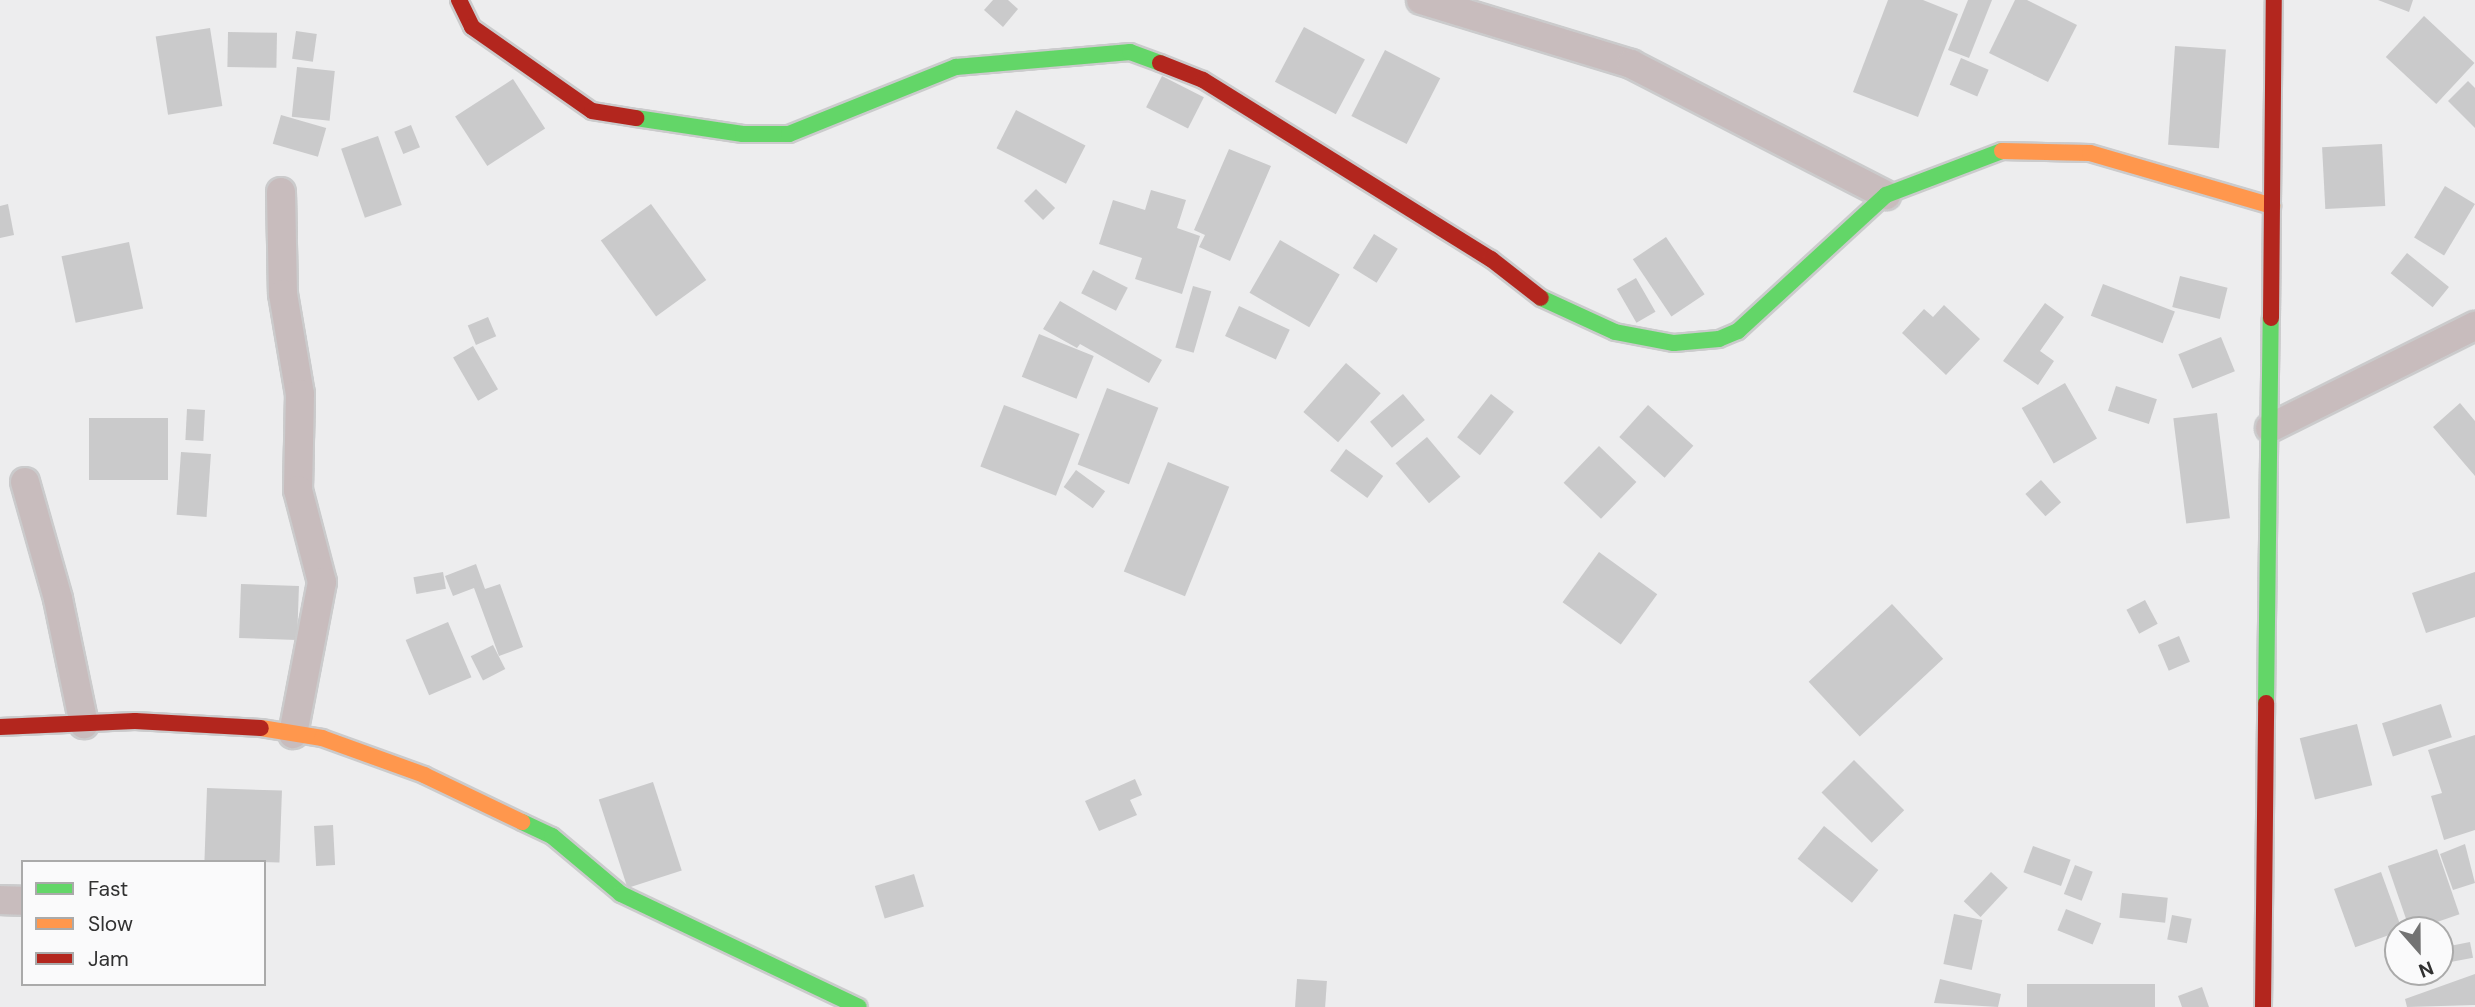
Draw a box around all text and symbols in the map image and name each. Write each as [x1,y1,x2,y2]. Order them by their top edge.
legend [21,860,266,986]
text: Fast [88,875,128,903]
text: Slow [88,910,133,938]
north arrow [2384,916,2454,986]
text: Jam [88,945,129,973]
text: N [2415,955,2437,983]

